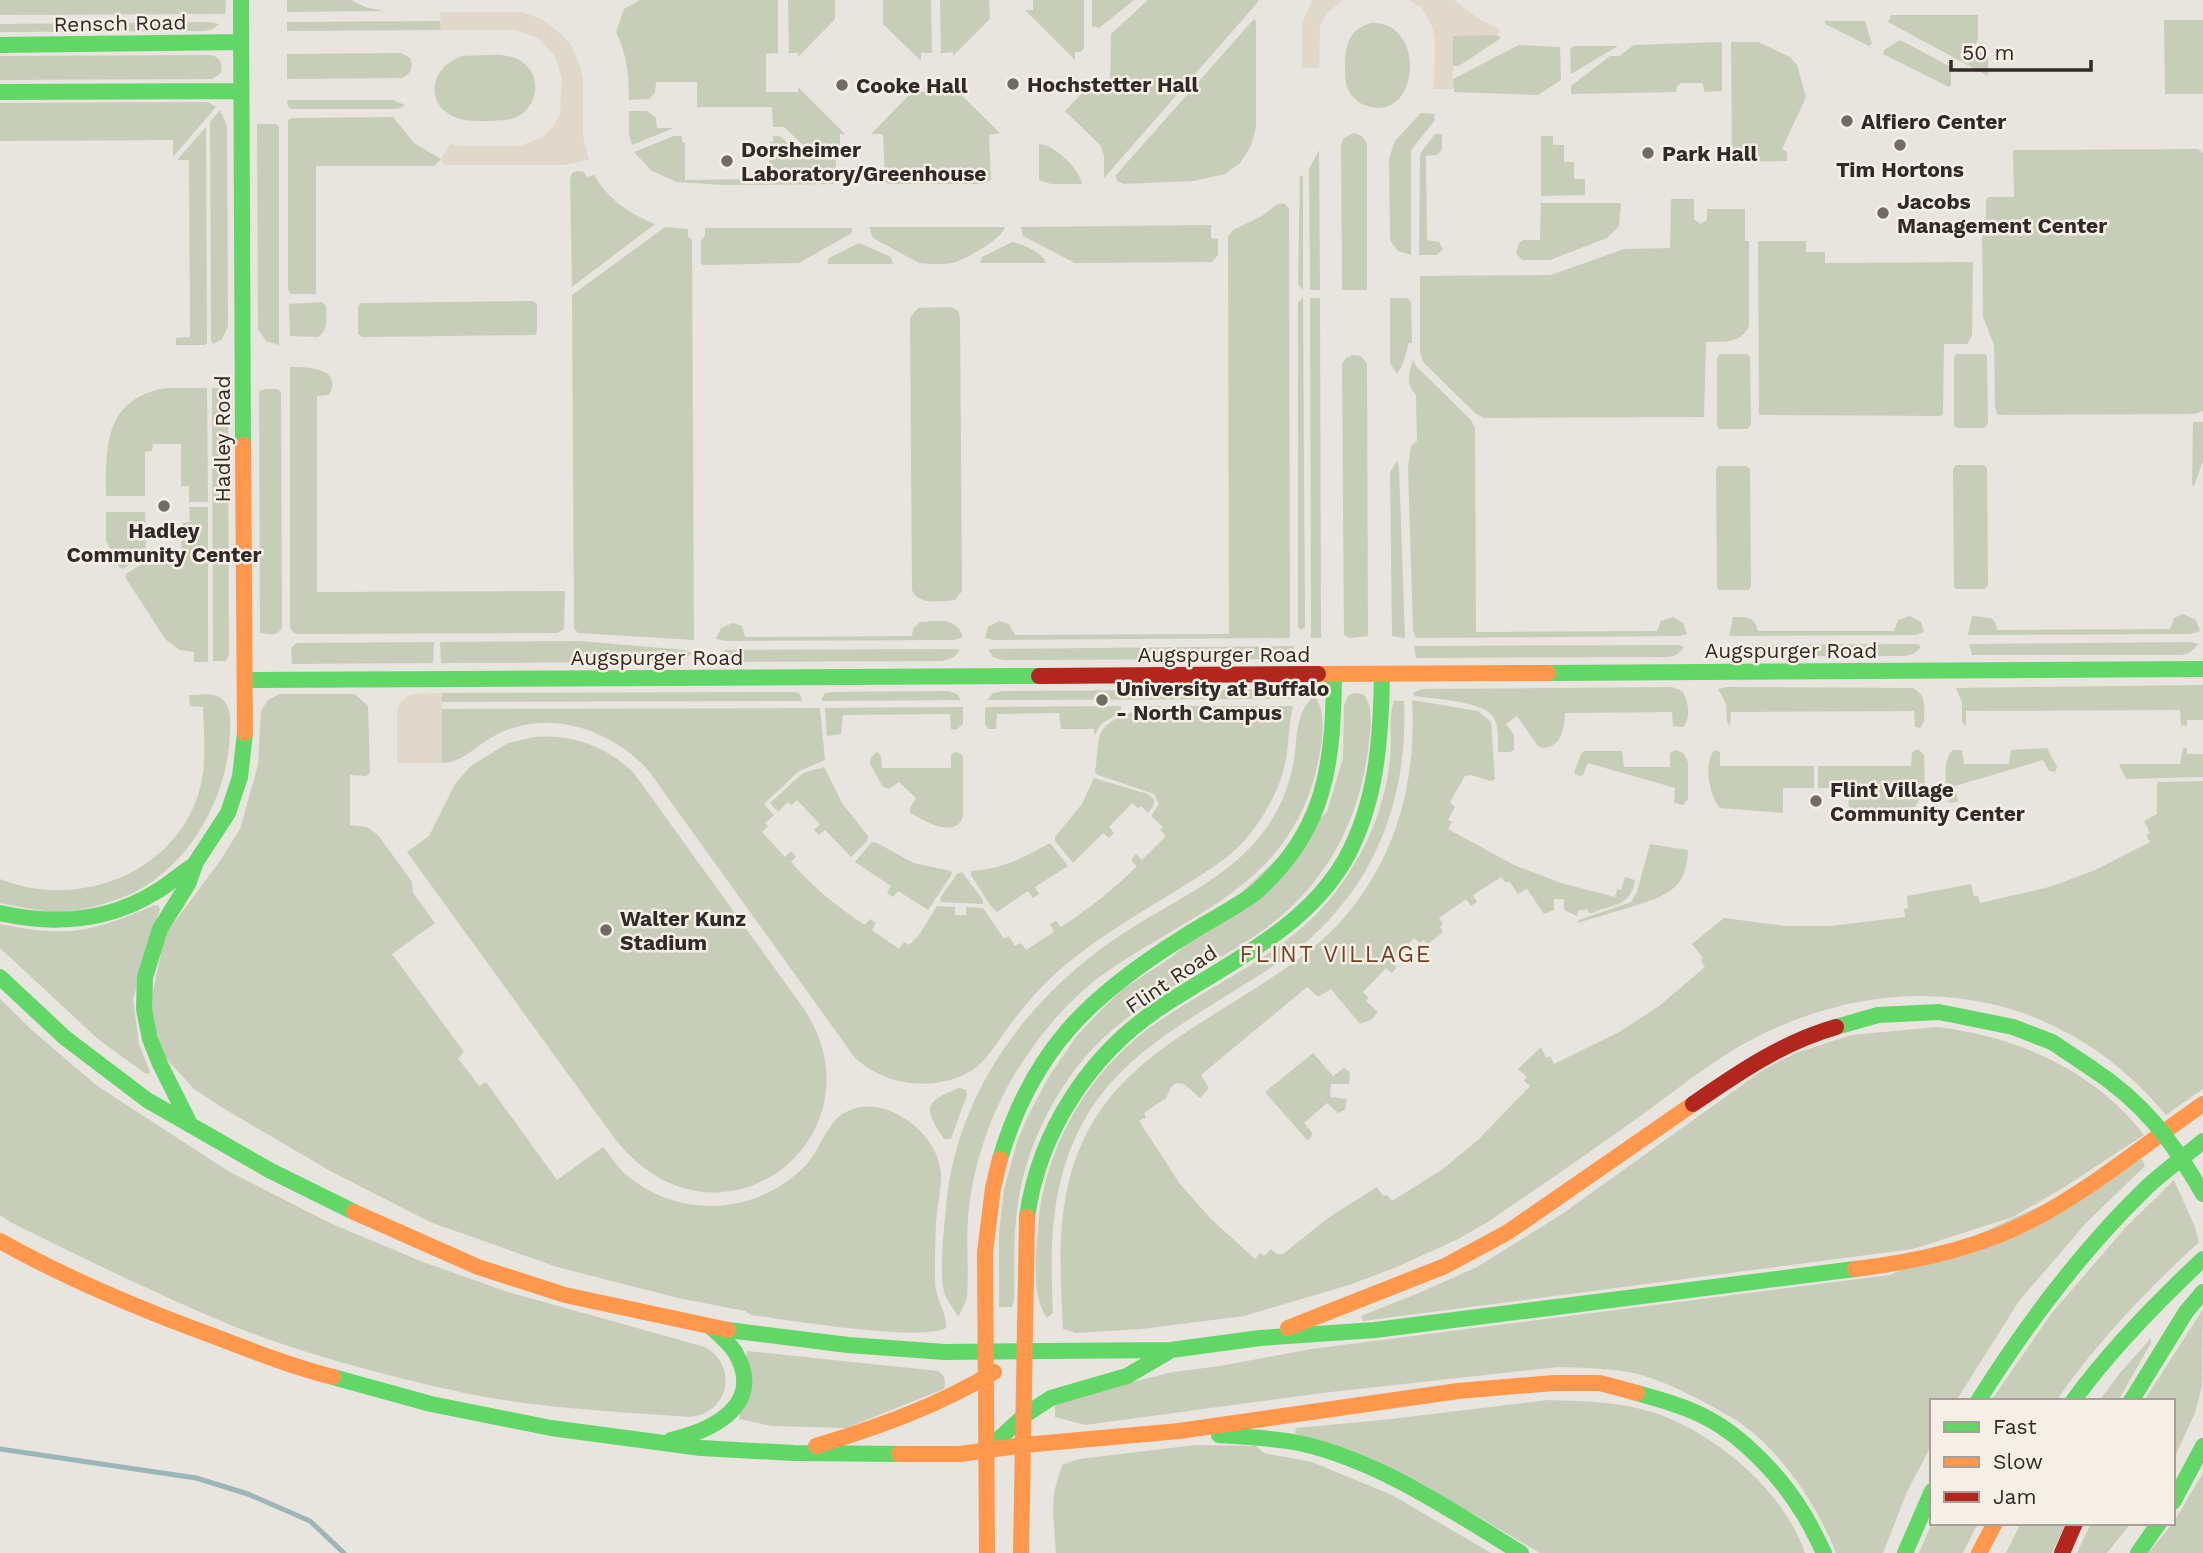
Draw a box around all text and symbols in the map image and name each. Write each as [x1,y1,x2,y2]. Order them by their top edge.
street label: Rensch Road [53,9,187,37]
scale bar [1951,28,2091,72]
text: 50 m [1962,40,2014,65]
place label: Hochstetter Hall [1027,72,1198,97]
place label: Cooke Hall [856,73,968,98]
marker: Hochstetter Hall [1005,76,1021,92]
marker: Cooke Hall [834,77,850,93]
place label: Alfiero Center [1861,109,2006,134]
marker: Alfiero Center [1839,113,1855,129]
place label: Dorsheimer Laboratory/Greenhouse [741,137,986,186]
marker: Tim Hortons [1892,137,1908,153]
place label: Park Hall [1662,141,1758,166]
marker: Park Hall [1640,145,1656,161]
marker: Dorsheimer Laboratory/Greenhouse [719,153,735,169]
place label: Tim Hortons [1836,157,1964,182]
place label: Jacobs Management Center [1897,189,2107,238]
marker: Jacobs Management Center [1875,205,1891,221]
street label: Hadley Road [210,375,235,503]
marker: Hadley Community Center [156,498,172,514]
place label: Hadley Community Center [67,518,261,567]
street label: Augspurger Road [1705,638,1877,663]
street label: Augspurger Road [1138,642,1310,667]
street label: Augspurger Road [571,645,743,670]
place label: University at Buffalo - North Campus [1116,676,1329,725]
marker: University at Buffalo - North Campus [1094,692,1110,708]
place label: Flint Village Community Center [1830,777,2025,826]
marker: Flint Village Community Center [1808,793,1824,809]
place label: Walter Kunz Stadium [620,906,746,955]
marker: Walter Kunz Stadium [598,922,614,938]
street label: Flint Road [1121,939,1221,1019]
district label: FLINT VILLAGE [1239,941,1433,968]
legend [1930,1399,2175,1525]
text: Fast [1993,1414,2037,1439]
text: Slow [1993,1449,2043,1474]
text: Jam [1993,1484,2036,1509]

